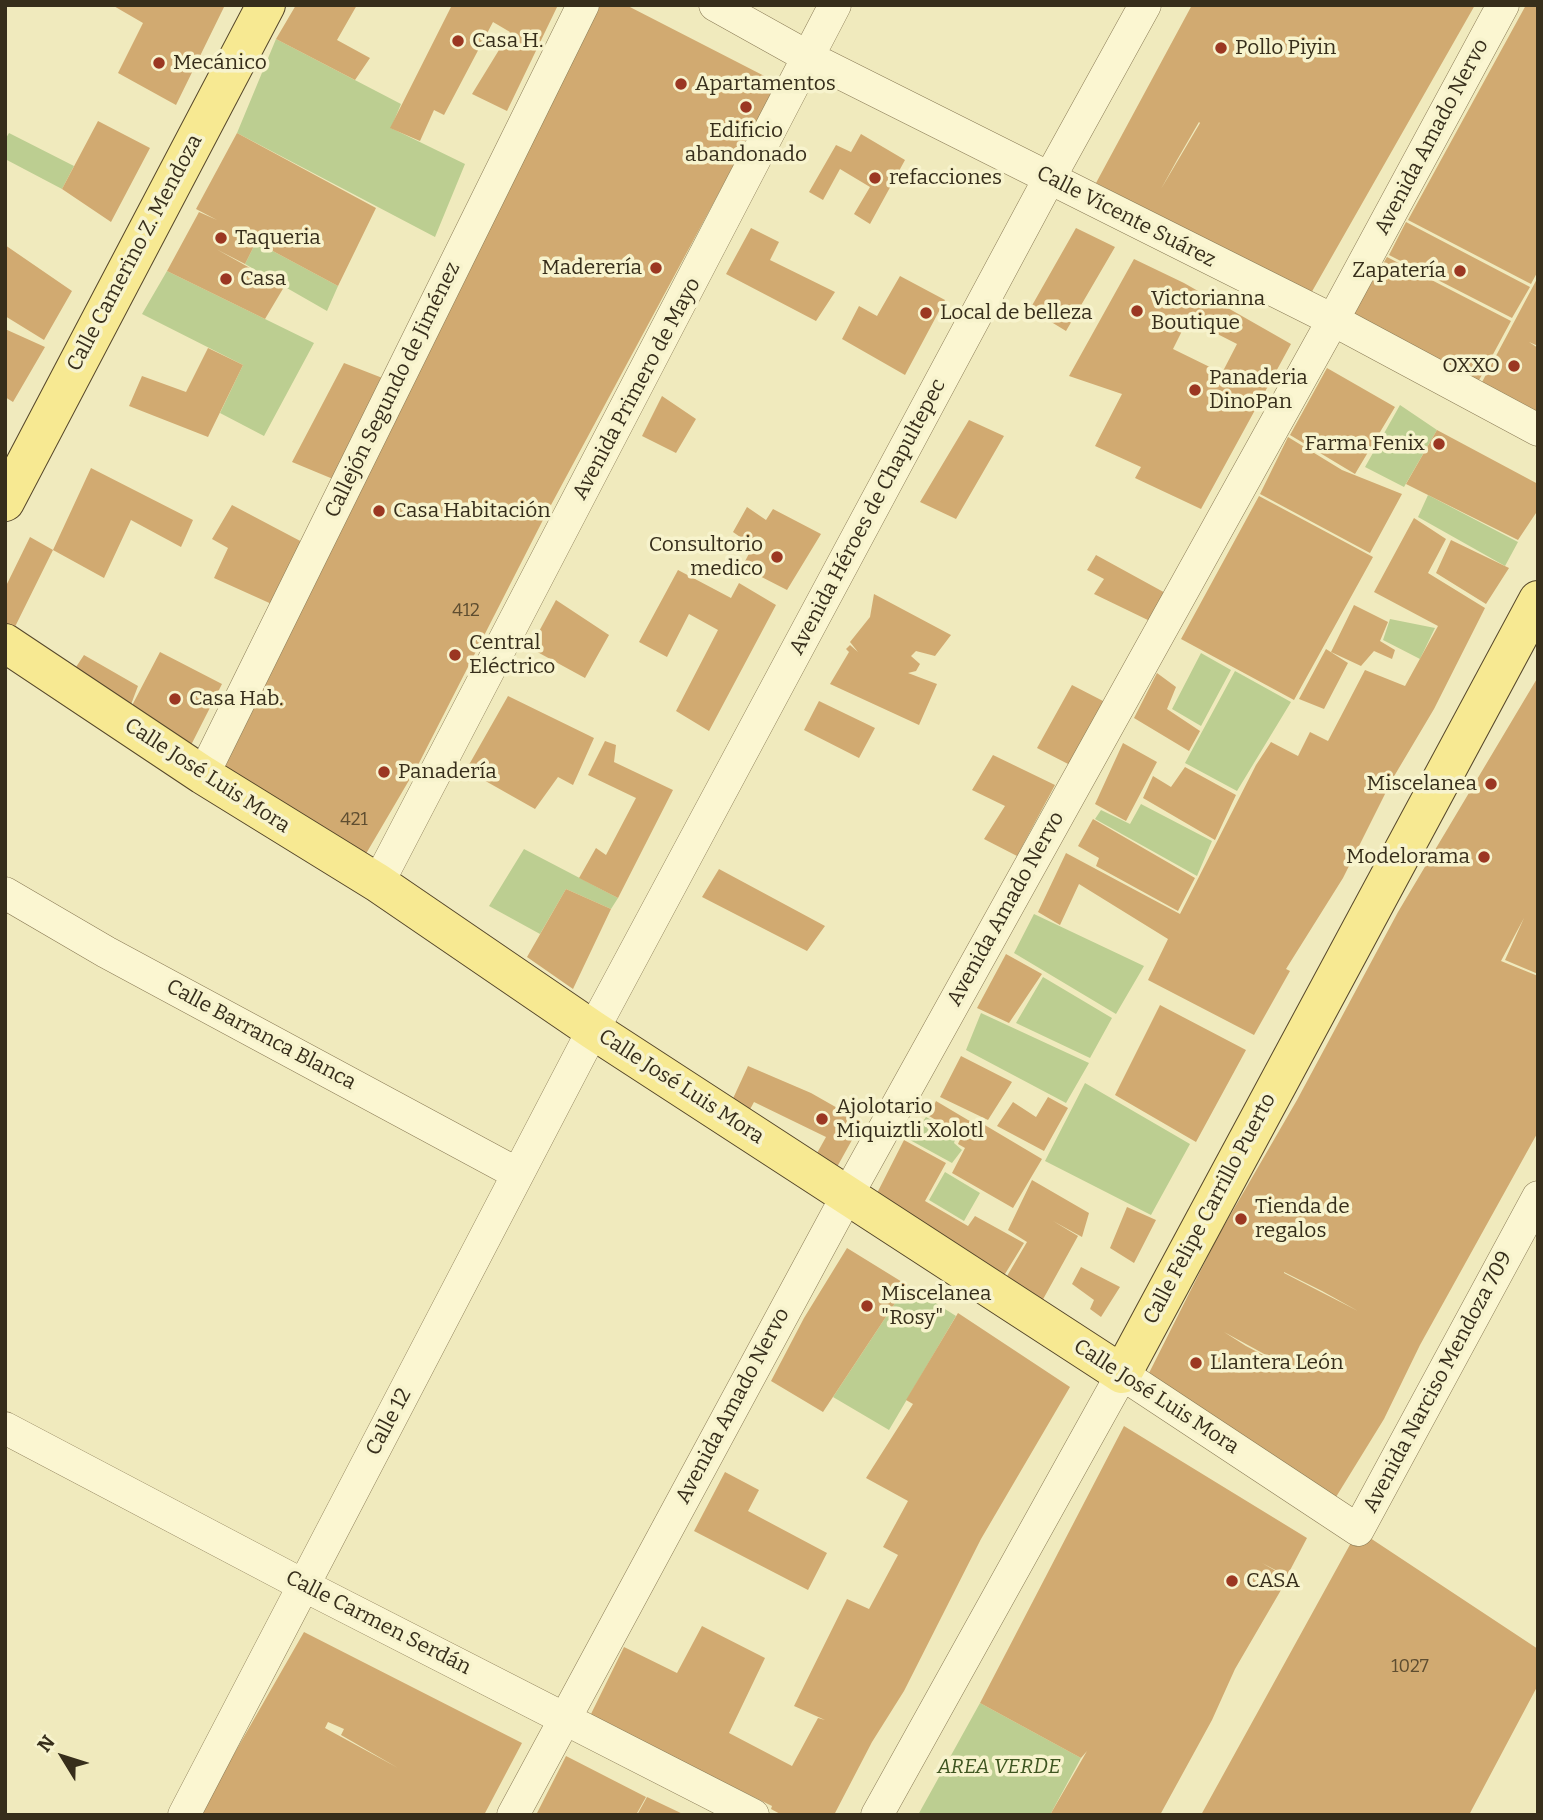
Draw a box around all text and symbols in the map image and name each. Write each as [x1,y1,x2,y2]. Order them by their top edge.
place label: Casa H. [472,28,543,54]
marker: Casa H. [450,33,466,49]
place label: Pollo Piyin [1235,35,1336,61]
street label: Avenida Amado Nervo [1370,35,1494,239]
marker: Pollo Piyin [1213,40,1229,56]
place label: Mecánico [173,50,267,76]
marker: Mecánico [151,55,167,71]
place label: Apartamentos [695,71,836,97]
marker: Apartamentos [673,76,689,92]
marker: Edificio abandonado [738,99,754,115]
place label: Edificio abandonado [685,118,807,168]
street label: Calle Camerino Z. Mendoza [62,130,208,376]
street label: Calle Vicente Suárez [1032,161,1220,273]
place label: refacciones [889,165,1002,191]
marker: refacciones [867,170,883,186]
place label: Taqueria [235,225,321,251]
marker: Taqueria [213,230,229,246]
place label: Maderería [541,255,642,281]
street label: Callejón Segundo de Jiménez [320,258,466,522]
place label: Zapatería [1352,258,1446,284]
marker: Maderería [648,260,664,276]
marker: Zapatería [1452,263,1468,279]
place label: Casa [240,266,286,292]
marker: Casa [218,271,234,287]
street label: Avenida Primero de Mayo [568,274,706,504]
place label: Victorianna Boutique [1151,286,1265,336]
place label: Local de belleza [940,300,1092,326]
marker: Victorianna Boutique [1129,303,1145,319]
marker: Local de belleza [918,305,934,321]
place label: OXXO [1442,353,1500,379]
marker: OXXO [1506,358,1522,374]
place label: Panaderia DinoPan [1209,365,1308,415]
street label: Avenida Héroes de Chapultepec [784,375,952,659]
marker: Panaderia DinoPan [1187,382,1203,398]
place label: Farma Fenix [1305,431,1425,457]
marker: Farma Fenix [1431,436,1447,452]
place label: Casa Habitación [393,498,551,524]
marker: Casa Habitación [371,503,387,519]
place label: Consultorio medico [649,532,763,582]
marker: Consultorio medico [769,549,785,565]
house number: 412 [452,600,480,622]
place label: Central Eléctrico [469,630,555,680]
marker: Central Eléctrico [447,647,463,663]
place label: Casa Hab. [189,686,283,712]
marker: Casa Hab. [167,691,183,707]
street label: Calle José Luis Mora [120,713,294,839]
place label: Panadería [398,759,497,785]
marker: Panadería [376,764,392,780]
place label: Miscelanea [1367,771,1477,797]
marker: Miscelanea [1483,776,1499,792]
street label: Avenida Amado Nervo [942,808,1070,1010]
house number: 421 [340,809,368,831]
place label: Modelorama [1346,844,1470,870]
marker: Modelorama [1476,849,1492,865]
street label: Calle Barranca Blanca [162,974,360,1096]
street label: Calle José Luis Mora [594,1024,768,1150]
street label: Calle Felipe Carrillo Puerto [1138,1089,1282,1329]
place label: Ajolotario Miquiztli Xolotl [836,1094,984,1144]
marker: Ajolotario Miquiztli Xolotl [814,1111,830,1127]
place label: Tienda de regalos [1255,1194,1350,1244]
marker: Tienda de regalos [1233,1211,1249,1227]
street label: Avenida Narciso Mendoza 709 [1358,1247,1518,1517]
place label: Miscelanea "Rosy" [881,1281,991,1331]
marker: Miscelanea "Rosy" [859,1298,875,1314]
street label: Avenida Amado Nervo [671,1304,795,1508]
street label: Calle José Luis Mora [1069,1334,1243,1460]
place label: Llantera León [1210,1350,1343,1376]
marker: Llantera León [1188,1355,1204,1371]
street label: Calle 12 [361,1384,417,1460]
street label: Calle Carmen Serdán [281,1565,475,1681]
place label: CASA [1246,1568,1300,1594]
marker: CASA [1224,1573,1240,1589]
house number: 1027 [1391,1656,1429,1678]
north arrow [28,1722,98,1792]
text: N [32,1731,60,1757]
park label: AREA VERDE [937,1754,1061,1780]

